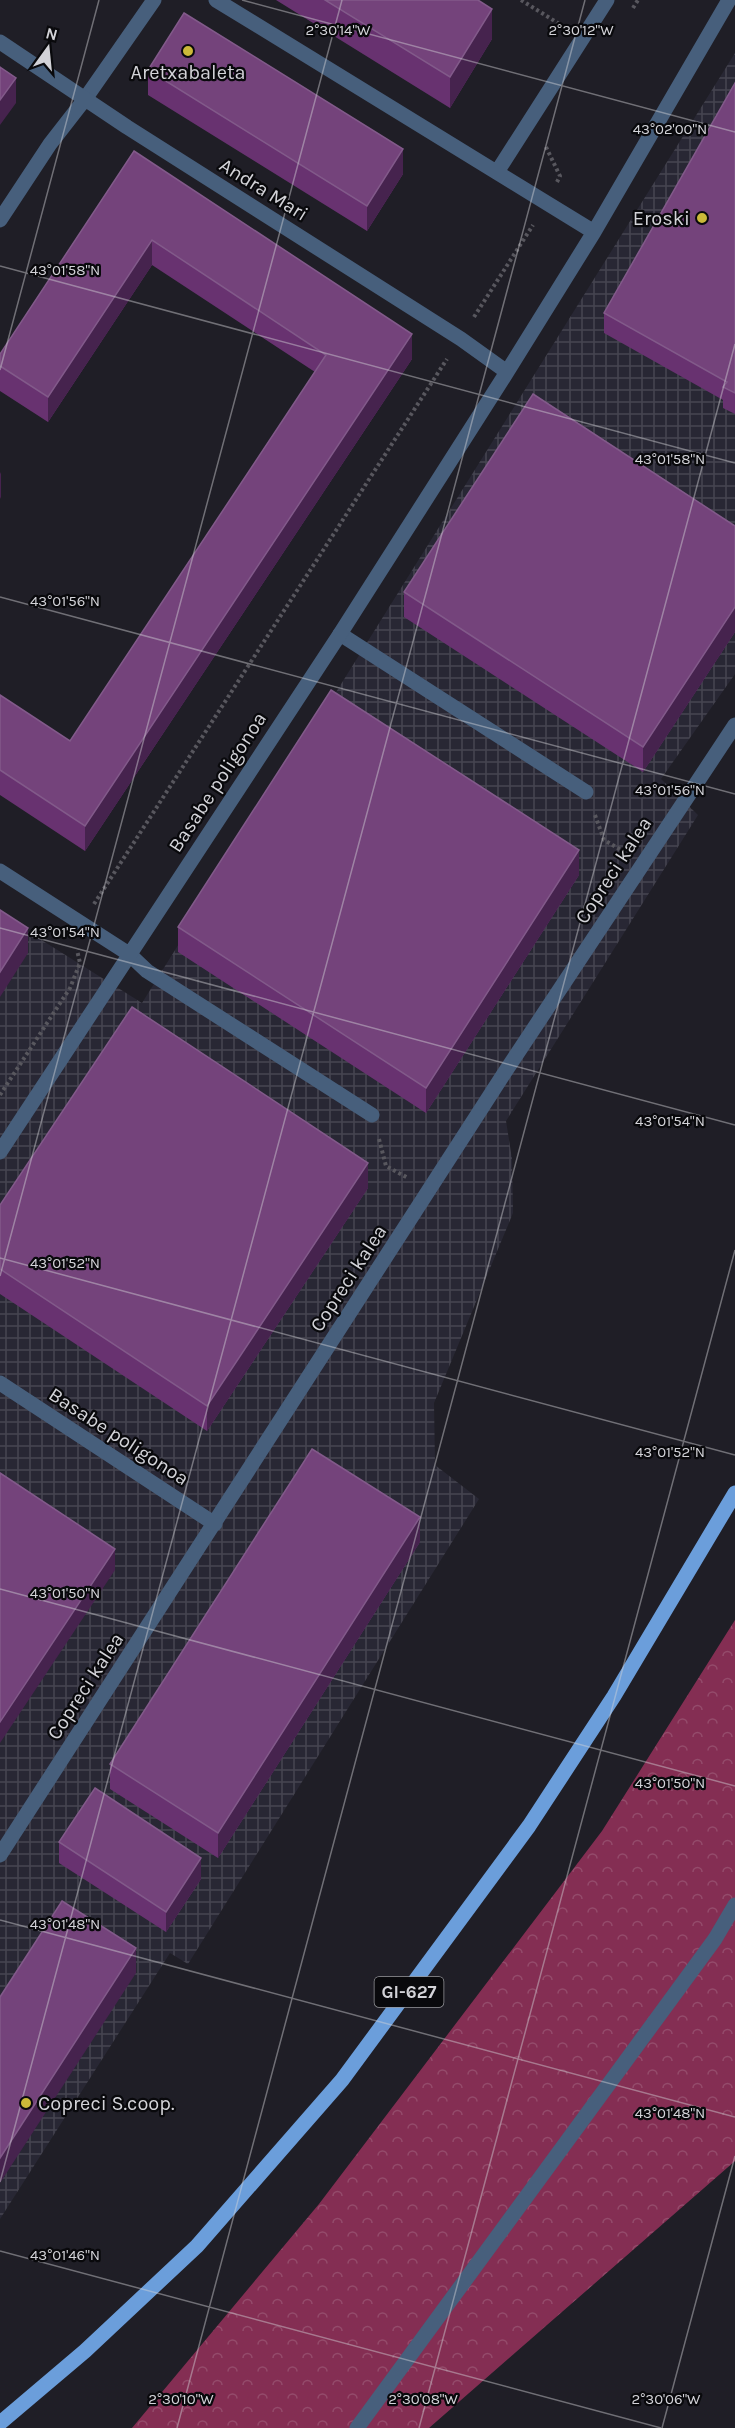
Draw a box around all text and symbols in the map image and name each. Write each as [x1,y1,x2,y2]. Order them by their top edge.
north arrow [18,18,78,78]
text: 2°30'14"W [306,21,371,39]
text: 2°30'12"W [548,21,614,39]
text: N [44,23,60,45]
marker: Aretxabaleta [181,44,195,58]
place label: Aretxabaleta [130,61,246,84]
text: 43°02'00"N [633,120,707,138]
street label: Andra Mari [215,153,312,226]
place label: Eroski [633,207,690,230]
marker: Eroski [695,211,709,225]
text: 43°01'58"N [30,261,100,279]
text: 43°01'58"N [635,450,705,468]
text: 43°01'56"N [30,592,100,610]
street label: Basabe poligonoa [164,708,271,857]
text: 43°01'56"N [635,781,705,799]
street label: Copreci kalea [570,813,656,928]
text: 43°01'54"N [30,923,100,941]
text: 43°01'54"N [635,1112,705,1130]
street label: Copreci kalea [305,1221,391,1336]
text: 43°01'52"N [30,1254,100,1272]
street label: Basabe poligonoa [44,1383,193,1490]
text: 43°01'52"N [635,1443,705,1461]
text: 43°01'50"N [30,1584,100,1602]
street label: Copreci kalea [42,1629,128,1744]
text: 43°01'50"N [635,1774,705,1792]
text: 43°01'48"N [30,1915,100,1933]
road number: GI-627 [374,1977,444,2007]
place label: Copreci S.coop. [38,2092,175,2115]
marker: Copreci S.coop. [19,2096,33,2110]
text: 43°01'48"N [635,2104,705,2122]
text: 43°01'46"N [30,2246,100,2264]
text: 2°30'10"W [148,2390,214,2408]
text: 2°30'08"W [388,2390,458,2408]
text: 2°30'06"W [631,2390,701,2408]

